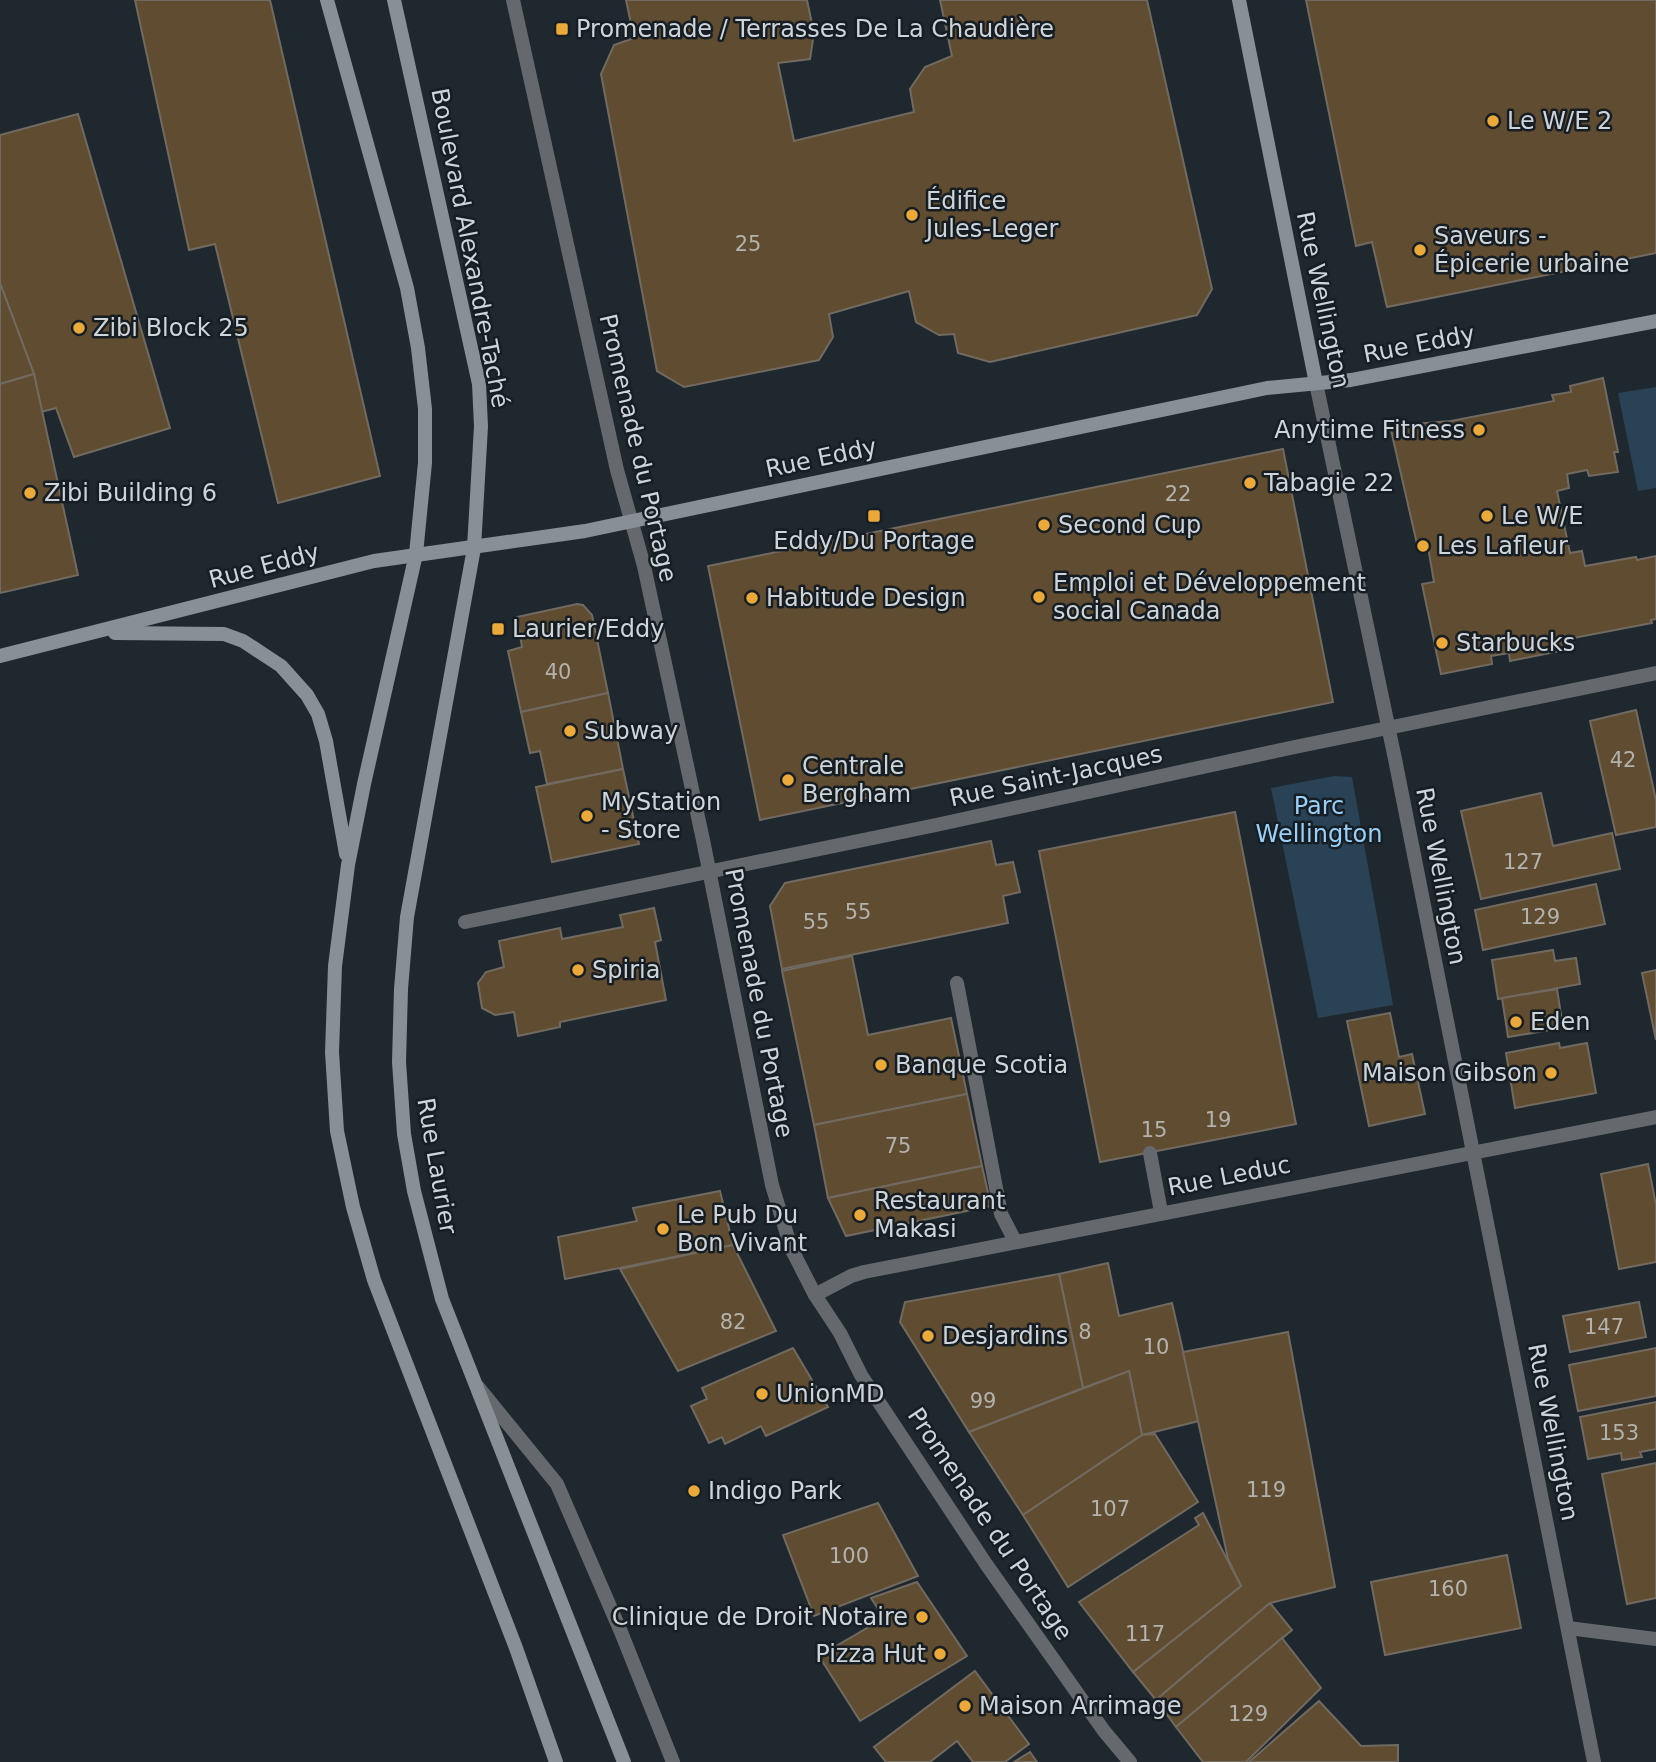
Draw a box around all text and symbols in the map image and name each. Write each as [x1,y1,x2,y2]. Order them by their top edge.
place label: Promenade / Terrasses De La Chaudière [576,15,1054,43]
marker: Promenade / Terrasses De La Chaudière [554,21,570,37]
street label: Boulevard Alexandre-Taché [425,86,515,410]
place label: Le W/E 2 [1507,107,1612,135]
marker: Le W/E 2 [1485,113,1501,129]
place label: Édifice Jules-Leger [924,186,1059,243]
marker: Édifice Jules-Leger [904,207,920,223]
street label: Rue Wellington [1291,209,1355,391]
place label: Saveurs - Épicerie urbaine [1434,222,1630,278]
house number: 25 [735,232,761,256]
marker: Saveurs - Épicerie urbaine [1412,242,1428,258]
street label: Promenade du Portage [594,311,682,585]
place label: Zibi Block 25 [93,314,249,342]
street label: Rue Eddy [1361,319,1477,369]
marker: Zibi Block 25 [71,320,87,336]
place label: Anytime Fitness [1274,416,1465,444]
marker: Anytime Fitness [1471,422,1487,438]
street label: Rue Eddy [763,433,879,483]
place label: Tabagie 22 [1263,469,1394,497]
marker: Tabagie 22 [1242,475,1258,491]
place label: Zibi Building 6 [44,479,217,507]
house number: 22 [1165,482,1191,506]
marker: Zibi Building 6 [22,485,38,501]
place label: Le W/E [1501,502,1583,530]
marker: Eddy/Du Portage [866,508,882,524]
marker: Le W/E [1479,508,1495,524]
place label: Second Cup [1058,511,1201,539]
marker: Second Cup [1036,517,1052,533]
place label: Eddy/Du Portage [773,527,975,555]
place label: Les Lafleur [1437,532,1568,560]
street label: Rue Eddy [206,538,322,594]
marker: Les Lafleur [1415,538,1431,554]
place label: Emploi et Développement social Canada [1053,569,1366,625]
place label: Habitude Design [766,584,966,612]
marker: Emploi et Développement social Canada [1031,589,1047,605]
marker: Habitude Design [744,590,760,606]
place label: Laurier/Eddy [512,615,664,643]
marker: Laurier/Eddy [490,621,506,637]
place label: Starbucks [1456,629,1575,657]
marker: Starbucks [1434,635,1450,651]
house number: 40 [545,660,571,684]
place label: Subway [584,717,678,745]
marker: Subway [562,723,578,739]
street label: Rue Saint-Jacques [947,740,1165,812]
house number: 42 [1610,748,1636,772]
place label: Centrale Bergham [802,752,911,808]
marker: Centrale Bergham [780,772,796,788]
street label: Rue Wellington [1410,785,1472,967]
place label: MyStation - Store [601,788,721,844]
park label: Parc Wellington [1256,792,1382,848]
marker: MyStation - Store [579,808,595,824]
house number: 127 [1503,850,1543,874]
street label: Promenade du Portage [719,866,799,1140]
house number: 55 [845,900,871,924]
house number: 129 [1520,905,1560,929]
house number: 55 [803,910,829,934]
place label: Spiria [592,956,660,984]
marker: Spiria [570,962,586,978]
place label: Eden [1530,1008,1590,1036]
marker: Eden [1508,1014,1524,1030]
place label: Banque Scotia [895,1051,1068,1079]
marker: Banque Scotia [873,1057,889,1073]
place label: Maison Gibson [1362,1059,1537,1087]
marker: Maison Gibson [1543,1065,1559,1081]
street label: Rue Laurier [411,1096,463,1236]
house number: 19 [1205,1108,1231,1132]
house number: 15 [1141,1118,1167,1142]
house number: 75 [885,1134,911,1158]
street label: Rue Leduc [1165,1150,1293,1202]
place label: Restaurant Makasi [874,1187,1005,1243]
place label: Le Pub Du Bon Vivant [677,1201,807,1257]
marker: Restaurant Makasi [852,1207,868,1223]
marker: Le Pub Du Bon Vivant [655,1221,671,1237]
house number: 82 [720,1310,746,1334]
house number: 147 [1584,1315,1624,1339]
house number: 8 [1078,1320,1092,1344]
place label: Desjardins [942,1322,1068,1350]
marker: Desjardins [920,1328,936,1344]
house number: 10 [1143,1335,1169,1359]
street label: Rue Wellington [1522,1341,1584,1523]
place label: UnionMD [776,1380,885,1408]
marker: UnionMD [754,1386,770,1402]
house number: 99 [970,1389,996,1413]
street label: Promenade du Portage [902,1403,1078,1645]
house number: 153 [1599,1421,1639,1445]
place label: Indigo Park [708,1477,842,1505]
house number: 119 [1246,1478,1286,1502]
marker: Indigo Park [686,1483,702,1499]
house number: 107 [1090,1497,1130,1521]
house number: 100 [829,1544,869,1568]
house number: 160 [1428,1577,1468,1601]
place label: Clinique de Droit Notaire [612,1603,908,1631]
marker: Clinique de Droit Notaire [914,1609,930,1625]
house number: 117 [1125,1622,1165,1646]
place label: Pizza Hut [815,1640,926,1668]
marker: Pizza Hut [932,1646,948,1662]
place label: Maison Arrimage [979,1692,1182,1720]
marker: Maison Arrimage [957,1698,973,1714]
house number: 129 [1228,1702,1268,1726]

